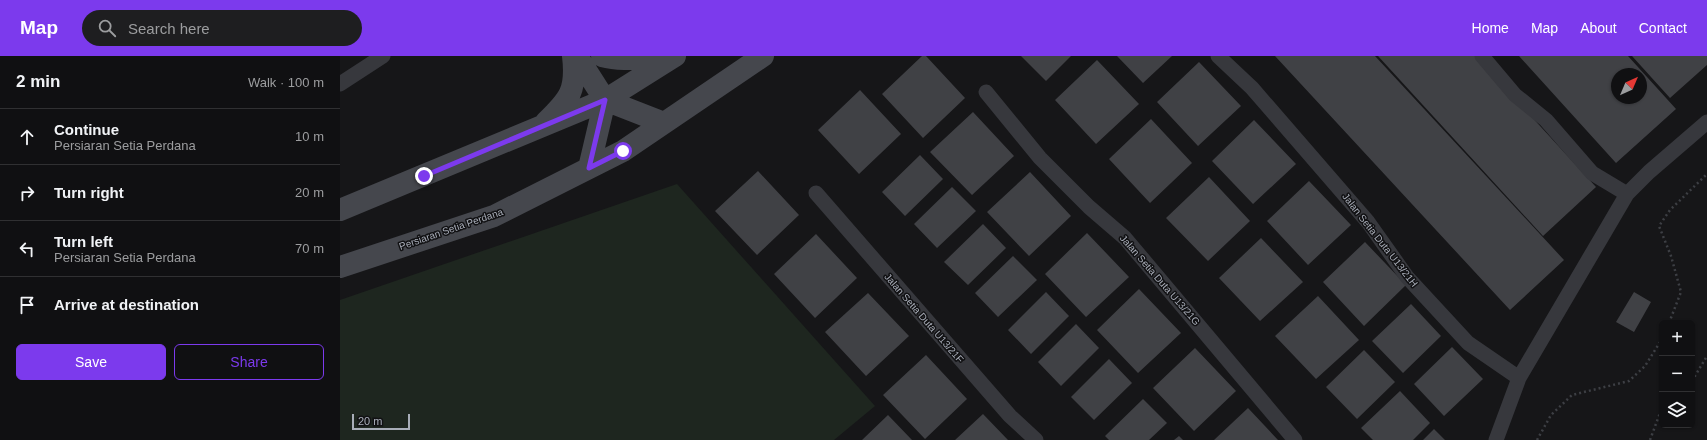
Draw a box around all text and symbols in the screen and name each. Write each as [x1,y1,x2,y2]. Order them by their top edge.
search box [82,10,362,46]
text: Map [20,17,58,38]
icon: search [96,17,118,39]
text: Search here [128,20,210,37]
text: Home [1472,20,1509,36]
text: Map [1531,20,1558,36]
text: About [1580,20,1617,36]
text: Contact [1639,20,1687,36]
north arrow [1611,68,1647,104]
text: 2 min [16,72,60,91]
text: Walk · 100 m [248,75,324,90]
text: Continue [54,121,119,138]
icon: ahead [16,126,38,148]
text: 10 m [295,129,324,144]
text: Persiaran Setia Perdana [54,138,196,153]
route start [614,142,632,160]
route end [415,167,433,185]
icon: right [16,182,38,204]
text: Turn right [54,184,124,201]
text: 20 m [295,185,324,200]
street label: Jalan Setia Duta U13/21H [1340,191,1420,289]
street label: Persiaran Setia Perdana [398,206,505,252]
text: Turn left [54,233,113,250]
street label: Jalan Setia Duta U13/21G [1118,233,1202,328]
icon: left [16,238,38,260]
text: 70 m [295,241,324,256]
text: Persiaran Setia Perdana [54,250,196,265]
street label: Jalan Setia Duta U13/21F [882,271,966,365]
icon: arrive [16,294,38,316]
text: Arrive at destination [54,296,199,313]
map controls [1659,320,1695,428]
button: + [1659,320,1695,356]
button: Save [16,344,166,380]
button: Share [174,344,324,380]
button: − [1659,356,1695,392]
button: layers [1659,392,1695,428]
scale bar [352,412,410,431]
text: 20 m [358,415,382,427]

